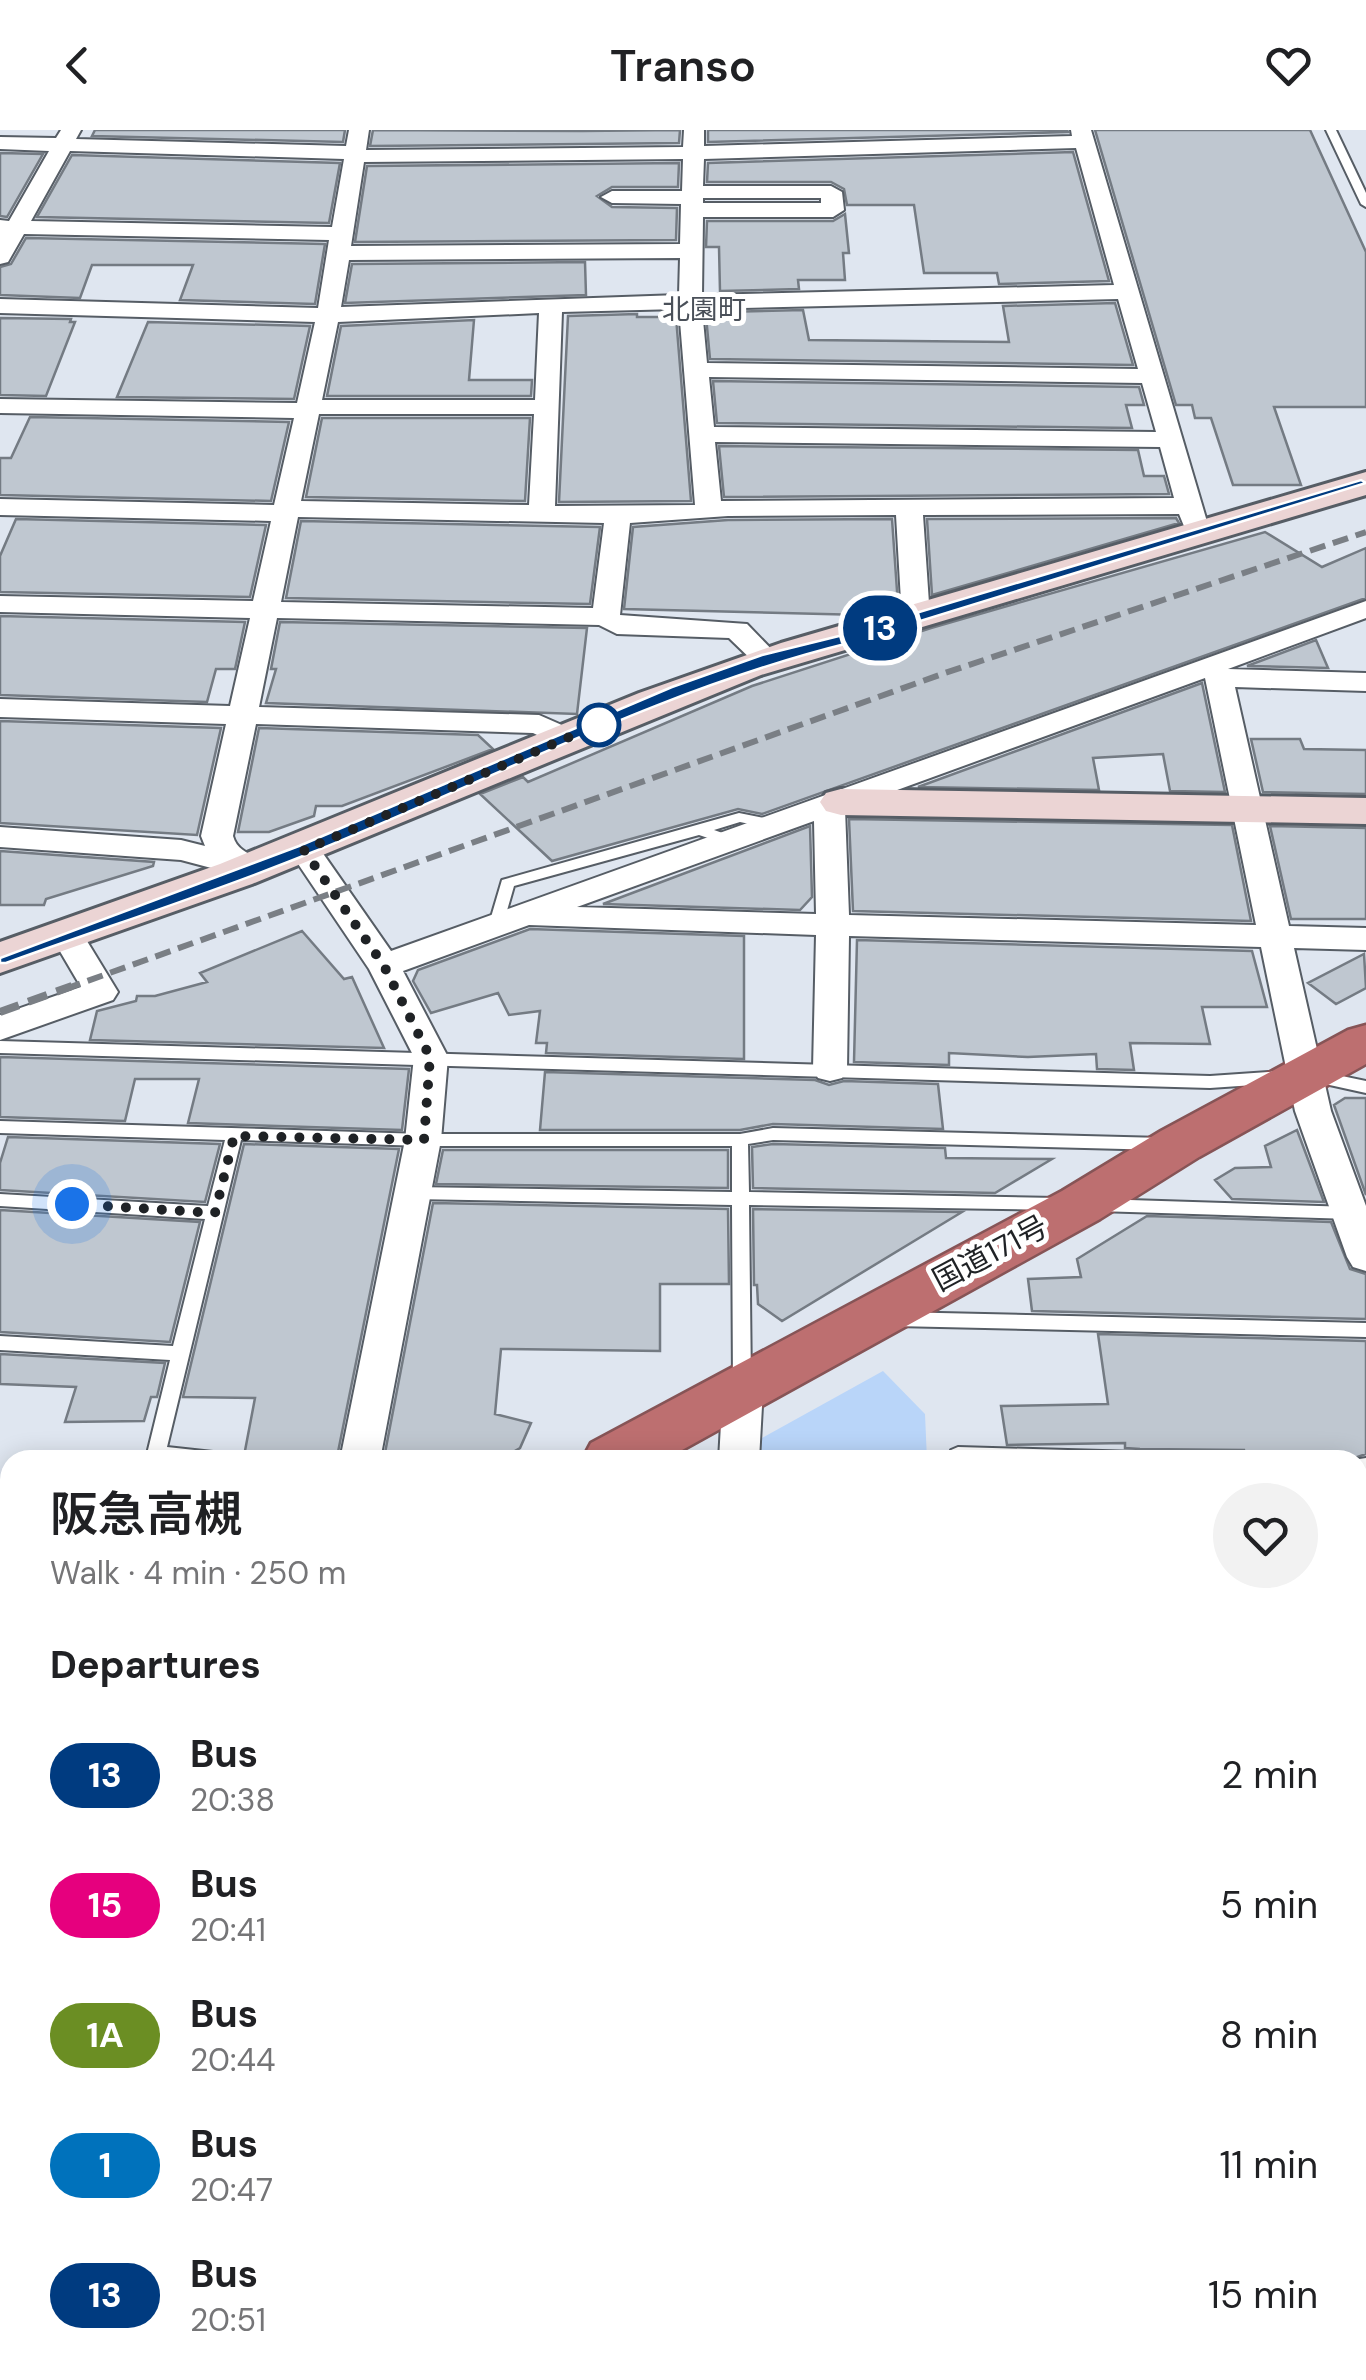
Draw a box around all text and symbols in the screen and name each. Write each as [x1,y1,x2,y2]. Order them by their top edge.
text: Transo [610,36,756,95]
icon: back [50,38,105,93]
icon: heart [1261,38,1316,93]
district label: 北園町 [662,291,746,328]
line badge: 13 [835,596,925,660]
text: 13 [863,605,897,651]
unlabelled marker [578,704,620,746]
your location [47,1179,97,1229]
street label: 国道171号 [926,1206,1054,1300]
text: 阪急高槻 [50,1483,242,1546]
button: heart [1213,1483,1318,1588]
text: Walk · 4 min · 250 m [50,1552,346,1594]
text: Departures [50,1640,261,1690]
text: Bus [190,1729,258,1779]
text: 2 min [1221,1750,1318,1800]
text: 13 [88,1752,122,1798]
text: 20:38 [190,1779,275,1821]
text: Bus [190,1859,258,1909]
text: 5 min [1220,1880,1318,1930]
text: 15 [88,1882,122,1928]
text: 20:41 [190,1909,266,1951]
text: Bus [190,1989,258,2039]
text: 8 min [1220,2010,1318,2060]
text: 1A [86,2012,124,2058]
text: 20:44 [190,2039,275,2081]
text: Bus [190,2119,258,2169]
text: 11 min [1219,2140,1318,2190]
text: 1 [99,2142,111,2188]
text: 20:47 [190,2169,273,2211]
text: Bus [190,2249,258,2299]
text: 15 min [1208,2270,1318,2320]
text: 13 [88,2272,122,2318]
text: 20:51 [190,2299,266,2341]

